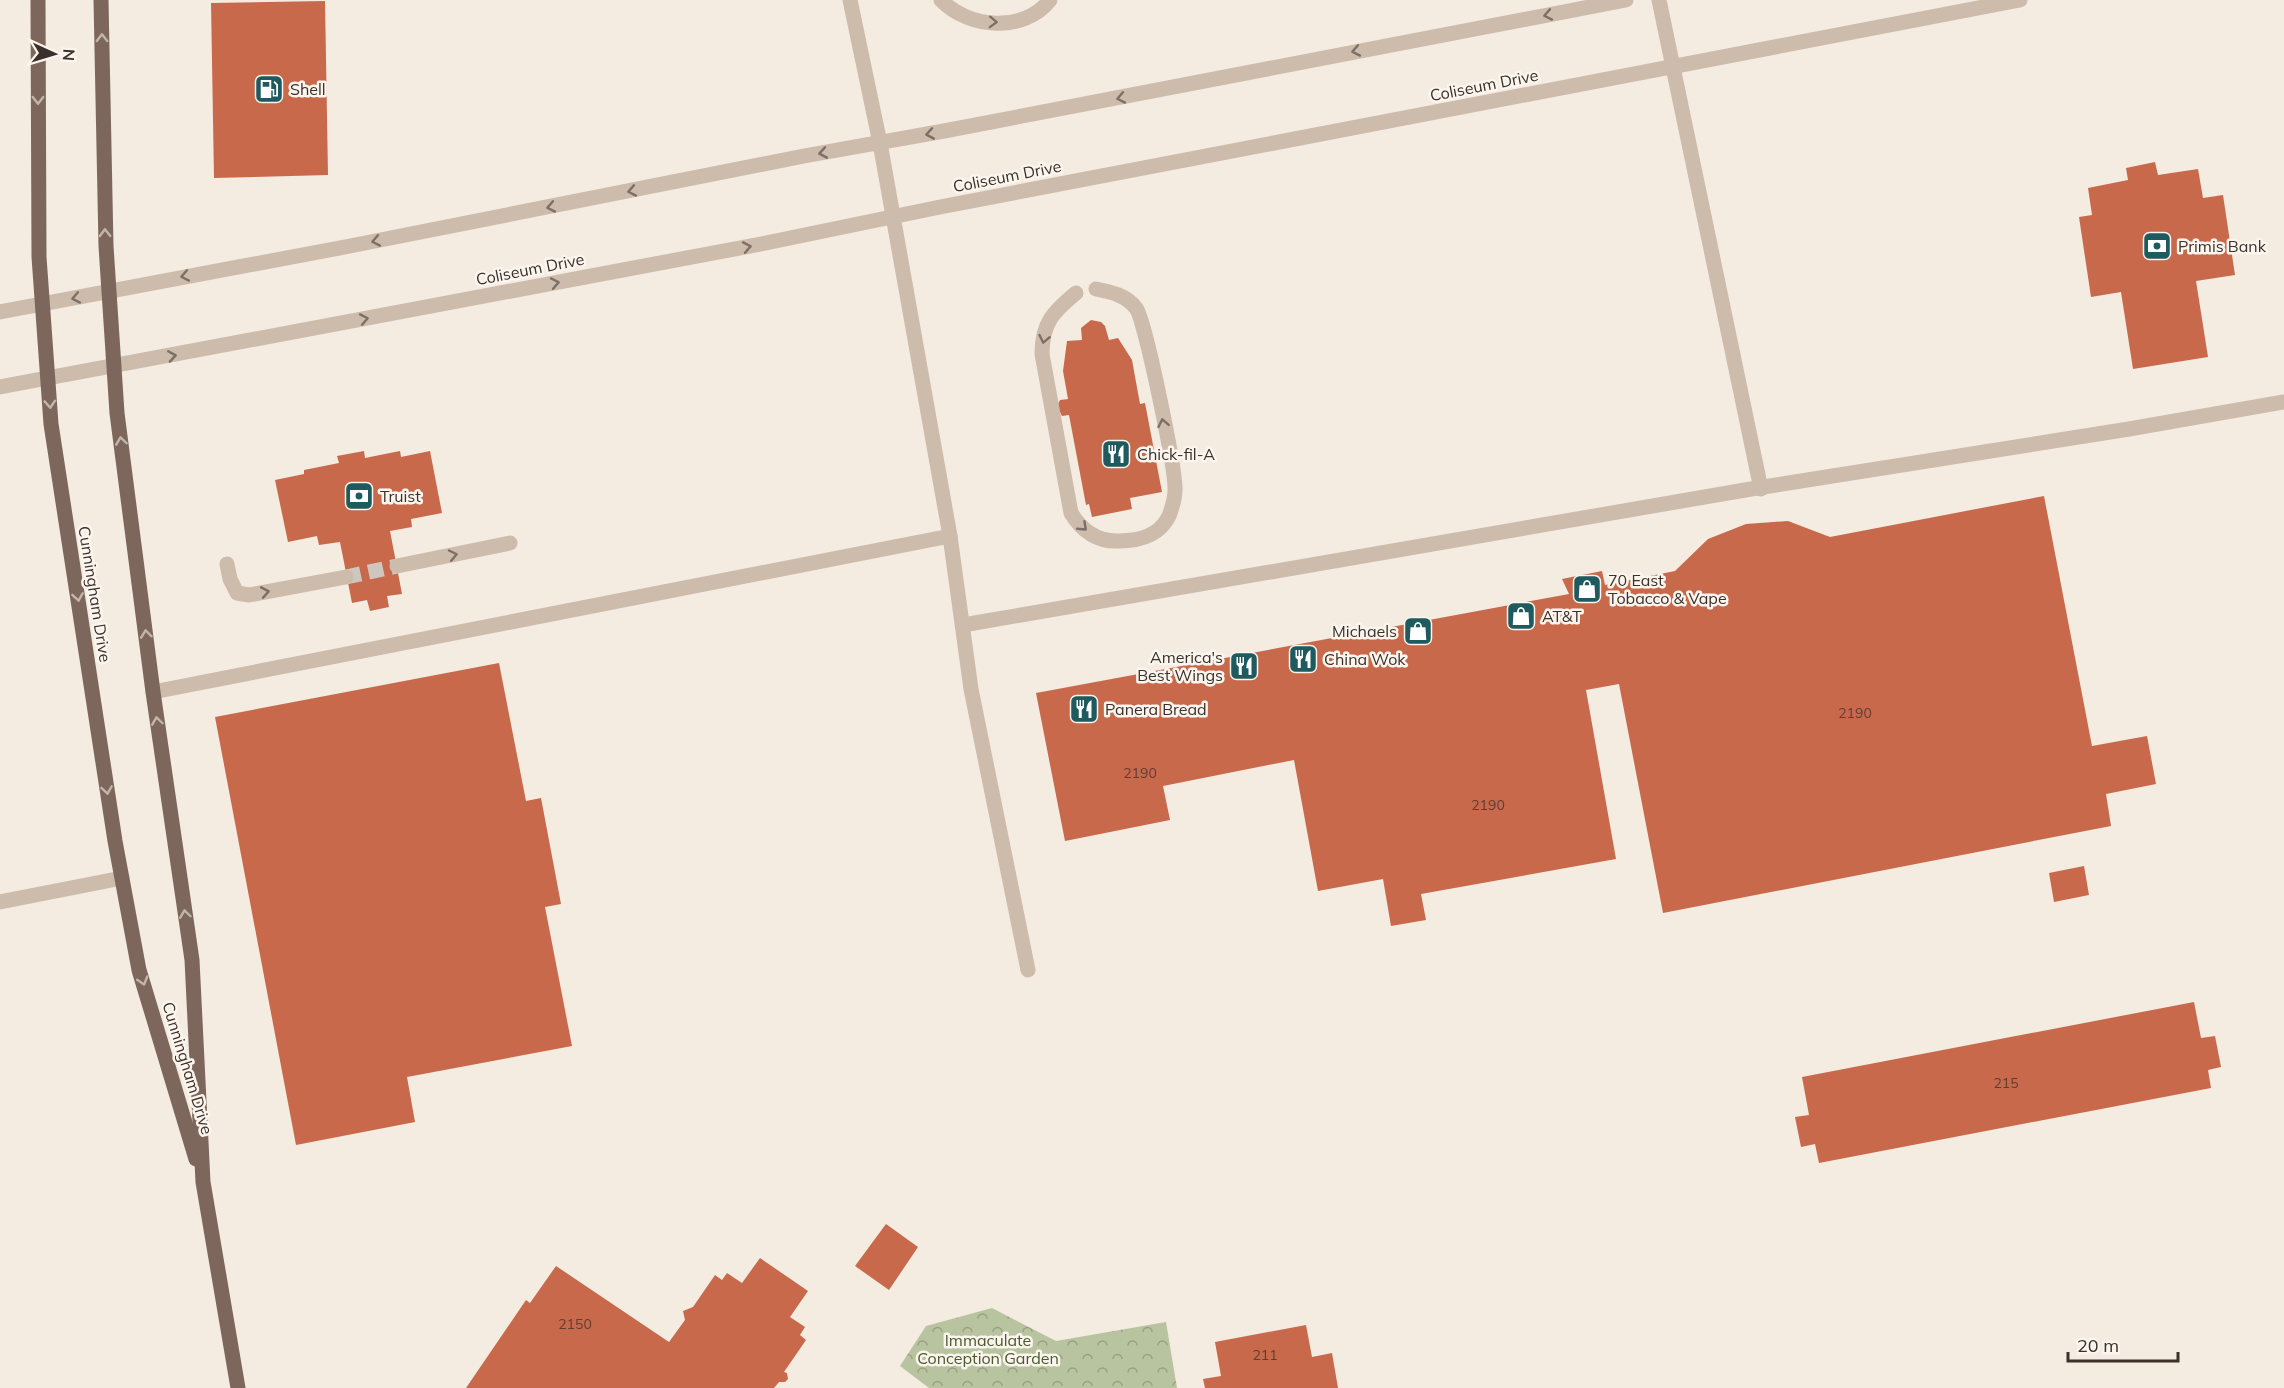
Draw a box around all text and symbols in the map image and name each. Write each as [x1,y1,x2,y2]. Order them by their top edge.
one-way arrow [1543,8,1553,20]
one-way arrow [989,16,998,29]
north arrow [24,24,84,84]
one-way arrow [96,34,108,43]
one-way arrow [1352,44,1362,57]
text: N [59,48,79,62]
street label: Coliseum Drive [1428,65,1540,105]
fuel station icon: Shell [253,73,285,105]
place label: Shell [290,79,326,99]
one-way arrow [1116,91,1126,103]
one-way arrow [32,96,44,105]
one-way arrow [925,127,935,140]
one-way arrow [818,146,827,158]
street label: Coliseum Drive [951,156,1063,196]
one-way arrow [627,184,637,197]
one-way arrow [546,200,556,213]
one-way arrow [99,229,111,238]
bank icon: Primis Bank [2141,230,2173,262]
one-way arrow [372,233,382,246]
place label: Primis Bank [2178,236,2267,256]
one-way arrow [741,241,751,254]
street label: Coliseum Drive [474,249,586,289]
one-way arrow [180,269,190,282]
one-way arrow [550,277,560,290]
one-way arrow [71,291,81,304]
one-way arrow [358,313,368,326]
one-way arrow [1038,334,1051,344]
one-way arrow [167,350,177,362]
one-way arrow [43,400,56,409]
one-way arrow [1158,419,1171,429]
one-way arrow [115,436,127,446]
restaurant icon: Chick-fil-A [1100,438,1132,470]
place label: Chick-fil-A [1137,444,1215,464]
bank icon: Truist [343,480,375,512]
place label: Truist [380,486,421,506]
one-way arrow [1076,520,1086,531]
street label: Cunningham Drive [74,525,116,663]
one-way arrow [448,549,458,562]
place label: 70 East Tobacco & Vape [1608,570,1727,608]
shop icon: 70 East Tobacco & Vape [1571,573,1603,605]
one-way arrow [259,586,269,599]
one-way arrow [71,592,83,602]
shop icon: AT&T [1505,600,1537,632]
place label: AT&T [1542,606,1582,626]
shop icon: Michaels [1402,615,1434,647]
place label: Michaels [1332,621,1397,641]
one-way arrow [140,630,152,639]
restaurant icon: China Wok [1287,643,1319,675]
place label: America's Best Wings [1137,647,1223,685]
place label: China Wok [1324,649,1406,669]
restaurant icon: America's Best Wings [1228,650,1260,682]
restaurant icon: Panera Bread [1068,693,1100,725]
place label: Panera Bread [1105,699,1207,719]
house number: 2190 [1838,704,1872,722]
one-way arrow [152,716,164,726]
house number: 2190 [1123,764,1157,782]
one-way arrow [100,784,113,794]
house number: 2190 [1471,796,1505,814]
one-way arrow [180,909,192,919]
one-way arrow [136,975,148,986]
street label: Cunningham Drive [158,999,218,1137]
house number: 215 [1993,1074,2019,1092]
house number: 2150 [558,1315,592,1333]
scale bar [2068,1325,2178,1363]
park label: Immaculate Conception Garden [917,1330,1059,1368]
text: 20 m [2077,1334,2119,1357]
house number: 211 [1252,1346,1278,1364]

